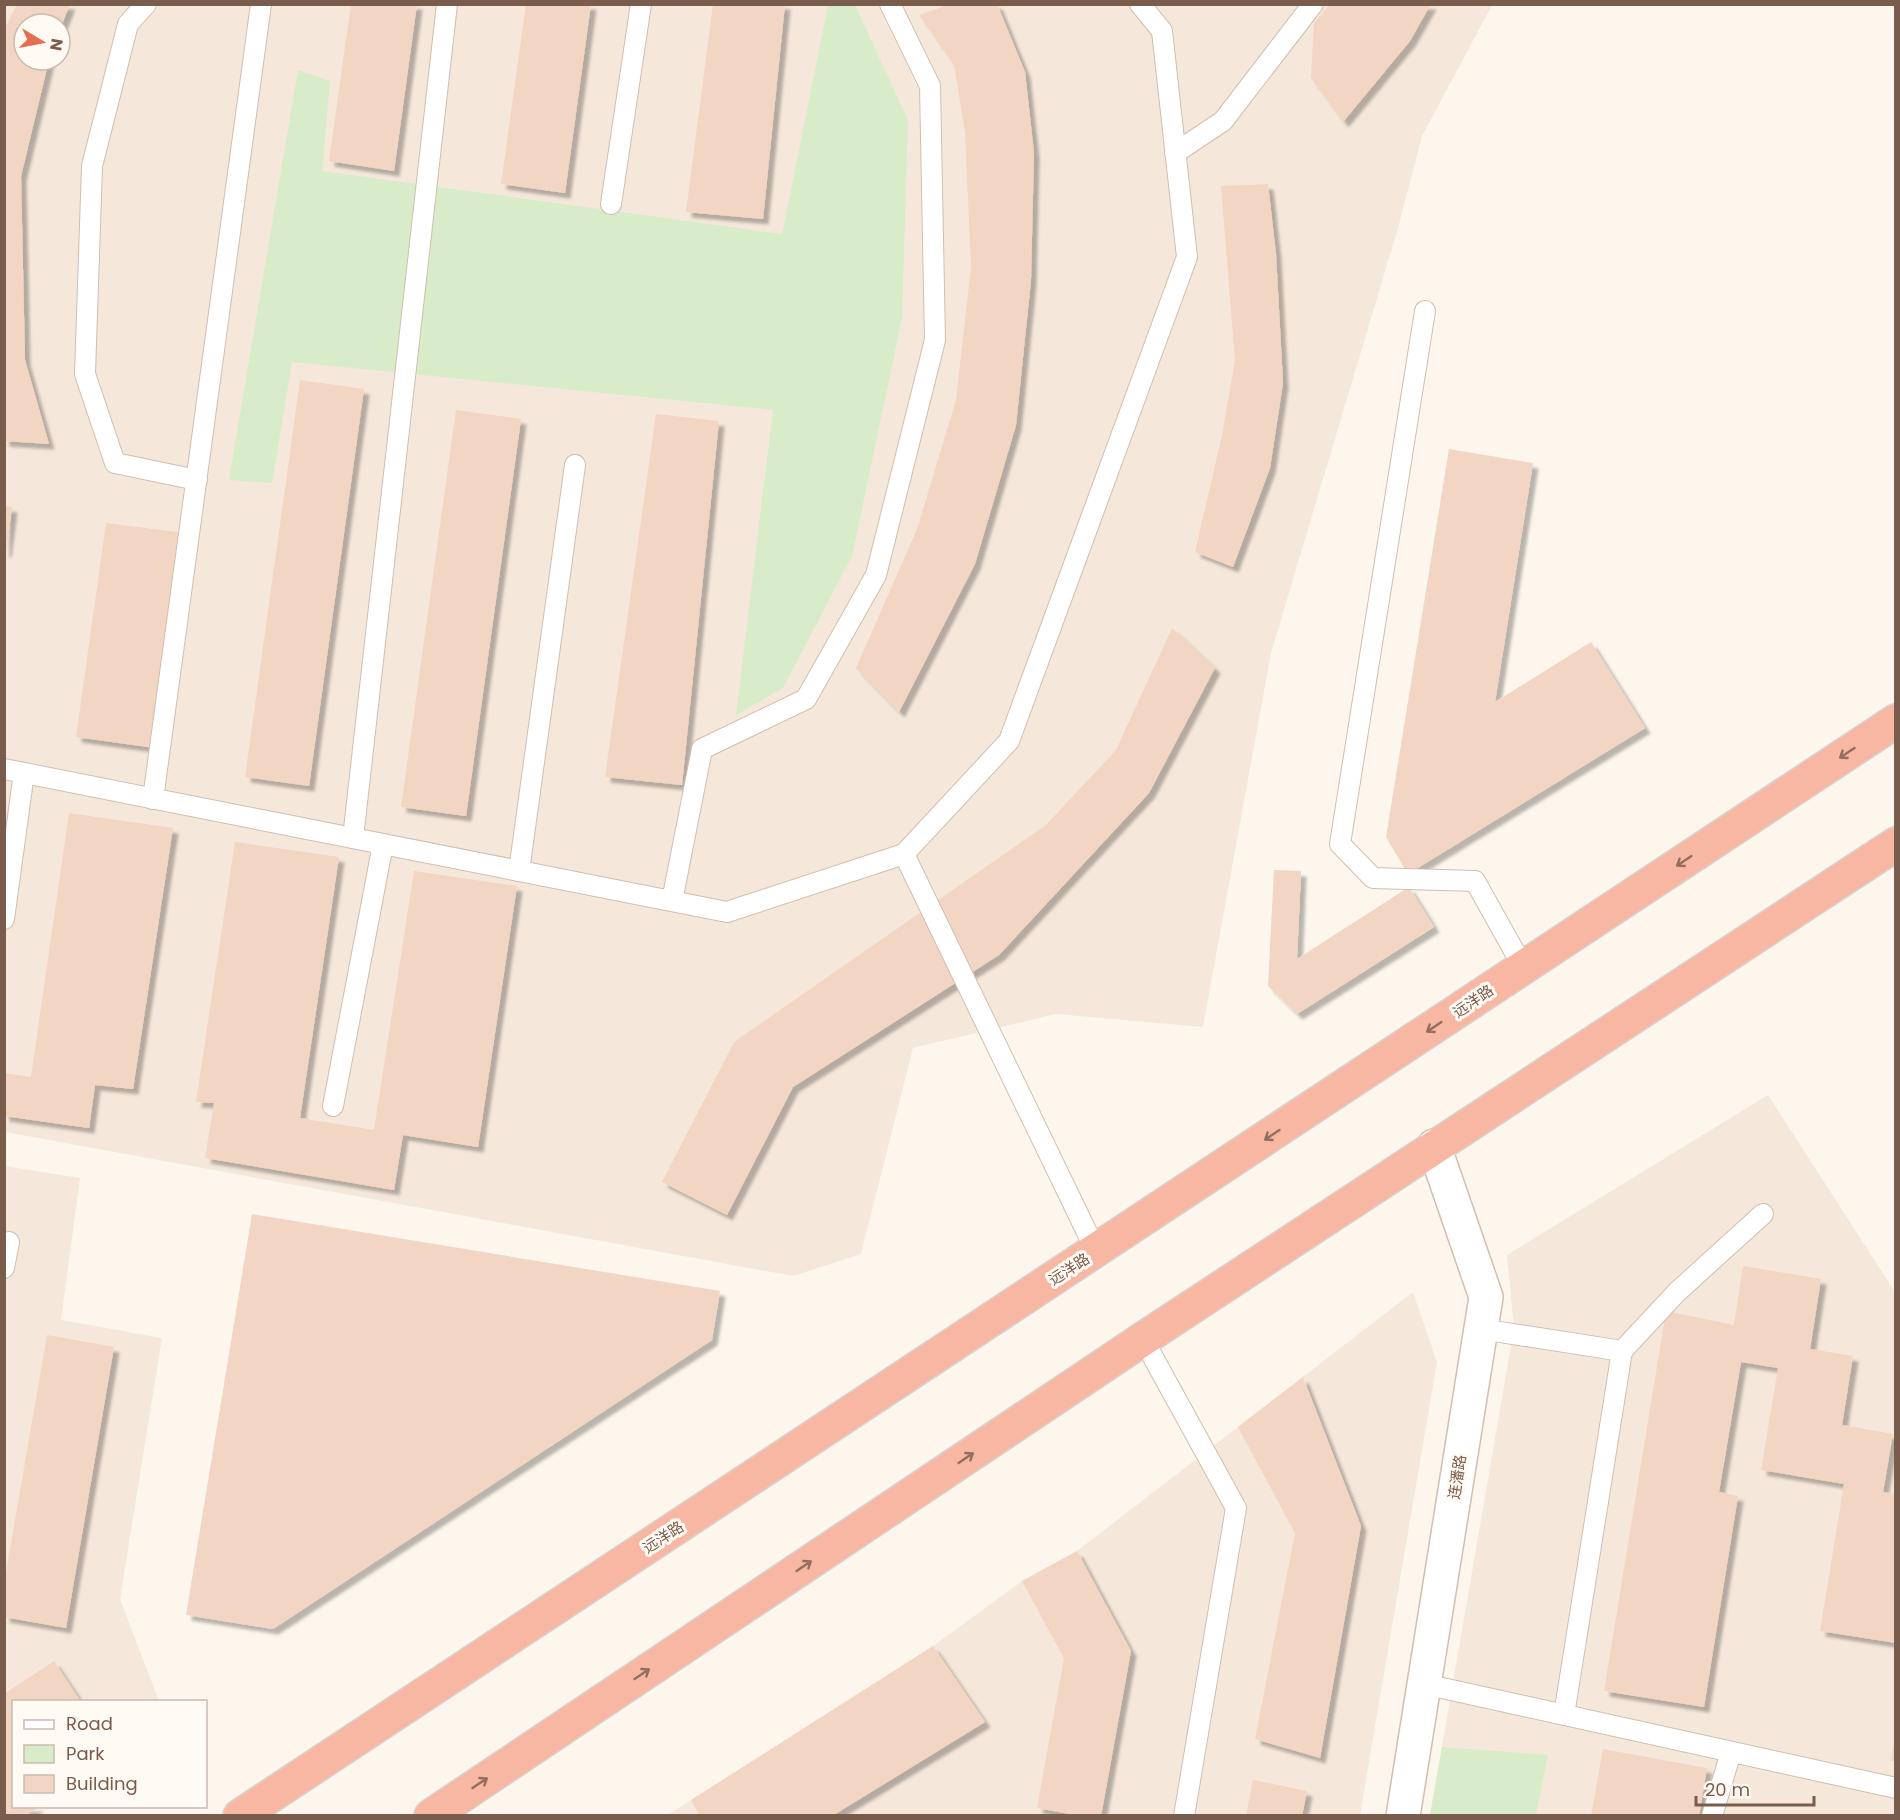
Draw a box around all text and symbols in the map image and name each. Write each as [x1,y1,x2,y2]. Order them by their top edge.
north arrow [12,12,72,72]
text: N [44,37,69,52]
one-way arrow [1839,747,1855,759]
one-way arrow [1676,855,1693,867]
street label: 远洋路 [1448,980,1498,1022]
one-way arrow [1426,1021,1443,1033]
one-way arrow [1263,1128,1280,1141]
street label: 远洋路 [1044,1248,1094,1290]
one-way arrow [957,1451,974,1464]
street label: 连潘路 [1443,1453,1471,1501]
street label: 远洋路 [638,1516,688,1558]
one-way arrow [795,1560,811,1572]
one-way arrow [633,1668,650,1681]
legend [12,1700,207,1808]
text: Road [66,1711,113,1736]
text: Park [66,1741,105,1766]
scale bar [1696,1769,1814,1807]
text: Building [66,1771,138,1796]
one-way arrow [471,1777,487,1789]
text: 20 m [1705,1777,1750,1802]

